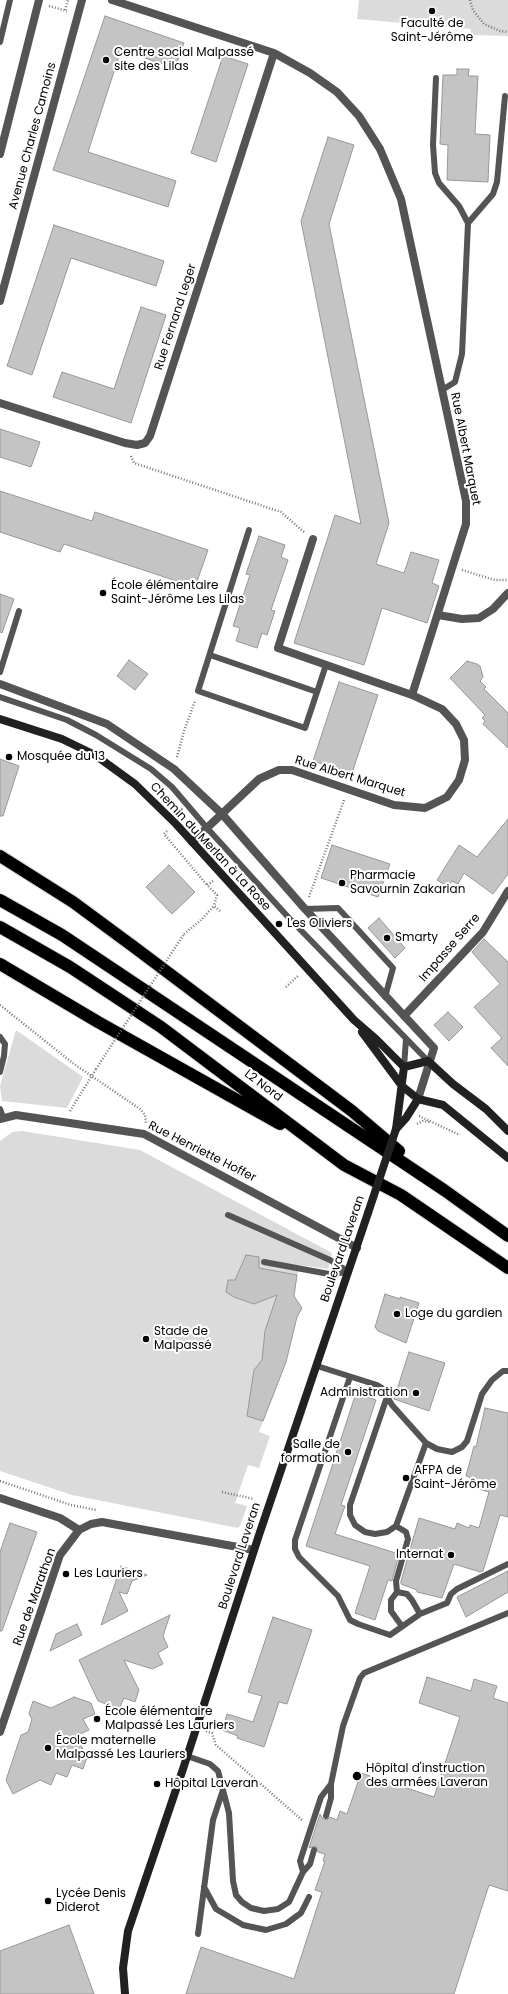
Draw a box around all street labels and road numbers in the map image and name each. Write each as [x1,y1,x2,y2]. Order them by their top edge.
street label: Avenue Charles Camoins [6,61,60,211]
street label: Rue Fernand Leger [152,262,200,372]
street label: Rue Albert Marquet [447,391,483,507]
street label: Rue Albert Marquet [293,753,407,801]
street label: Chemin du Merlan à La Rose [147,780,273,914]
street label: Impasse Serre [416,911,484,985]
street label: L2 Nord [241,1067,285,1105]
street label: Rue Henriette Hoffer [146,1119,258,1185]
street label: Boulevard Laveran [318,1194,368,1304]
street label: Boulevard Laveran [216,1501,264,1611]
street label: Rue de Marathon [11,1546,59,1648]

